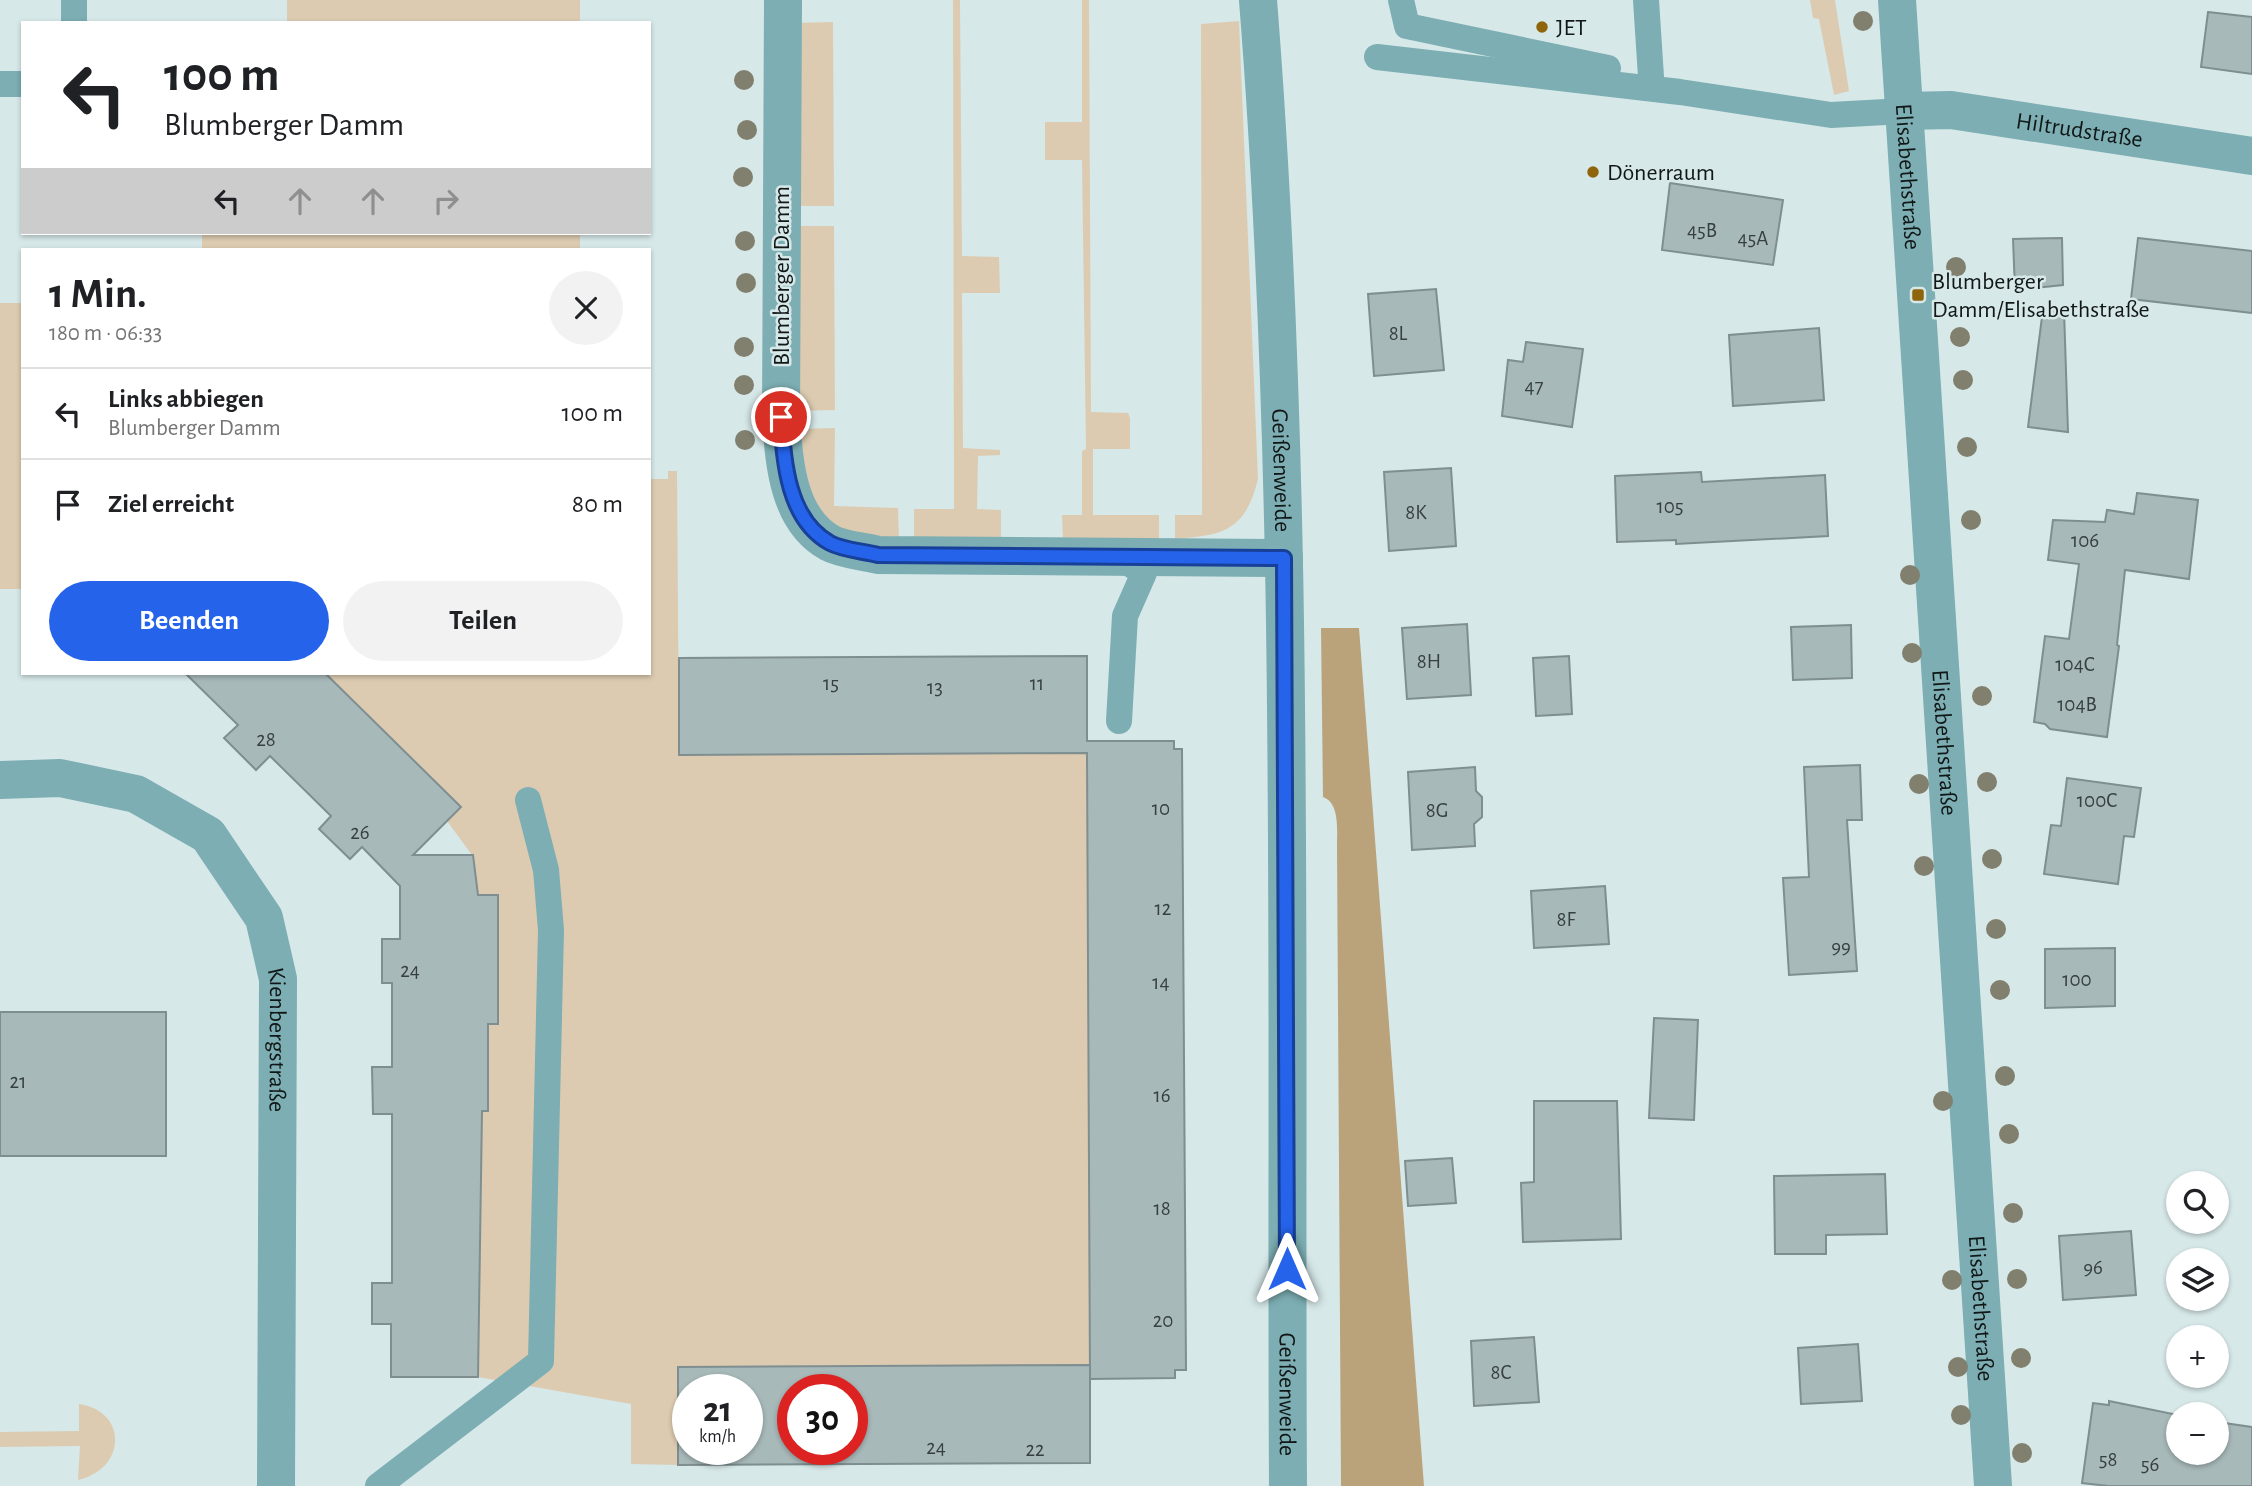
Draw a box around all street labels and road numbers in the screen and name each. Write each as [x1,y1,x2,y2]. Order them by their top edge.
street label: Elisabethstraße [1891,103,1924,251]
street label: Hiltrudstraße [2014,109,2144,152]
street label: Blumberger Damm [770,186,794,366]
street label: Geißenweide [1267,408,1294,532]
street label: Elisabethstraße [1927,669,1961,816]
street label: Kienbergstraße [263,965,289,1112]
street label: Elisabethstraße [1964,1235,1997,1382]
street label: Geißenweide [1274,1332,1299,1456]

